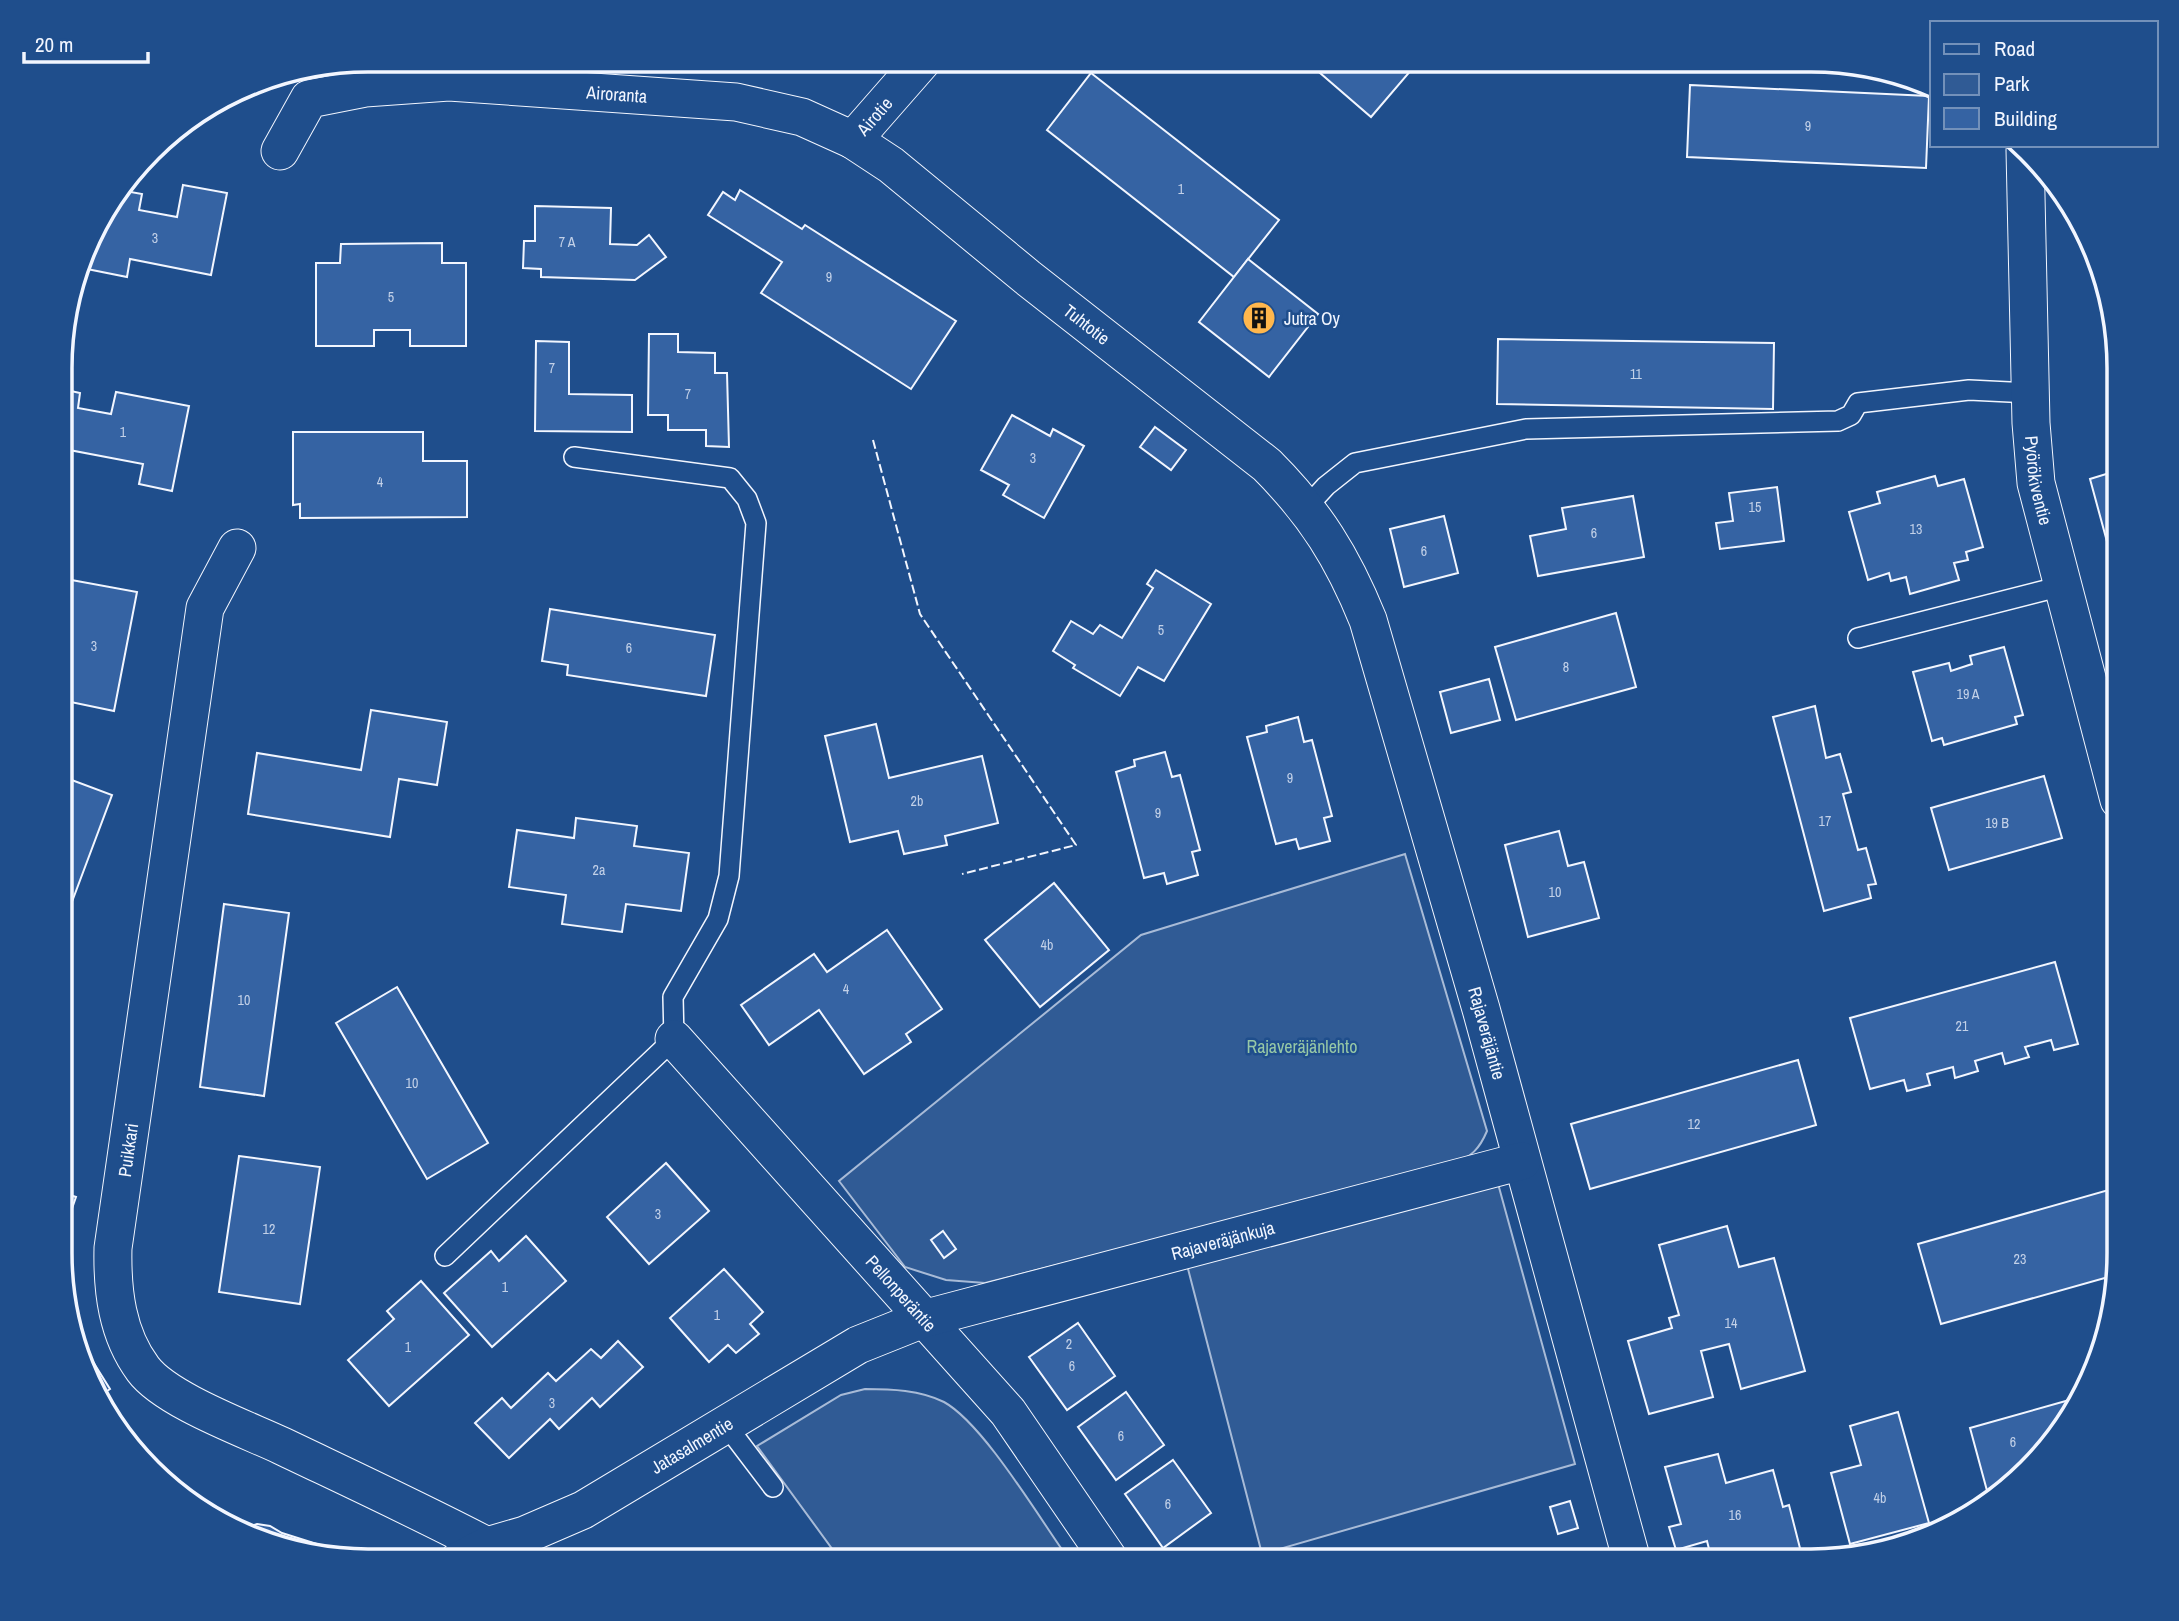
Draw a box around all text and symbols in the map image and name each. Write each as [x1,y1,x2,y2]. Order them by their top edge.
scale bar [24,21,149,65]
legend [1930,21,2158,147]
text: 20 m [35,30,73,59]
text: Road [1994,34,2035,63]
text: Park [1994,69,2030,98]
street label: Airoranta [585,79,648,108]
street label: Airotie [850,91,898,141]
text: Building [1994,104,2058,133]
house number: 9 [1805,117,1811,135]
house number: 1 [1178,180,1185,198]
house number: 3 [152,229,158,247]
house number: 7 A [559,233,576,251]
house number: 9 [826,268,832,286]
house number: 5 [388,288,394,306]
street label: Tuhtotie [1058,298,1116,350]
building icon: Jutra Oy [1240,299,1278,337]
place label: Jutra Oy [1284,306,1340,331]
house number: 7 [549,359,555,377]
house number: 11 [1630,365,1643,383]
house number: 7 [685,385,691,403]
house number: 1 [120,423,127,441]
street label: Pyörökiventie [2020,435,2059,528]
house number: 3 [1030,449,1036,467]
house number: 4 [377,473,384,491]
house number: 15 [1749,498,1761,516]
house number: 13 [1910,520,1922,538]
house number: 6 [1591,524,1597,542]
house number: 6 [1421,542,1427,560]
house number: 5 [1158,621,1164,639]
house number: 3 [91,637,97,655]
house number: 6 [626,639,632,657]
house number: 8 [1563,658,1569,676]
house number: 19 A [1957,685,1980,703]
house number: 9 [1287,769,1293,787]
house number: 2b [911,792,923,810]
house number: 9 [1155,804,1161,822]
house number: 17 [1819,812,1831,830]
house number: 19 B [1985,814,2009,832]
house number: 2a [593,861,606,879]
house number: 10 [1549,883,1561,901]
house number: 4b [1041,936,1053,954]
house number: 4 [843,980,850,998]
street label: Rajaveräjäntie [1463,984,1512,1082]
house number: 10 [238,991,250,1009]
house number: 21 [1956,1017,1969,1035]
park label: Rajaveräjänlehto [1247,1034,1357,1059]
house number: 10 [406,1074,418,1092]
house number: 12 [1688,1115,1700,1133]
street label: Puikkari [112,1121,144,1179]
house number: 3 [655,1205,661,1223]
street label: Rajaveräjänkuja [1168,1214,1277,1266]
house number: 12 [263,1220,275,1238]
street label: Pellonperäntie [860,1249,943,1337]
house number: 23 [2014,1250,2026,1268]
house number: 1 [502,1278,509,1296]
house number: 1 [714,1306,721,1324]
house number: 14 [1725,1314,1738,1332]
house number: 2 [1066,1335,1072,1353]
house number: 1 [405,1338,412,1356]
house number: 6 [1069,1357,1075,1375]
house number: 3 [549,1394,555,1412]
street label: Jatasalmentie [646,1410,737,1479]
house number: 6 [1118,1427,1124,1445]
house number: 6 [2010,1433,2016,1451]
house number: 4b [1874,1489,1886,1507]
house number: 6 [1165,1495,1171,1513]
house number: 16 [1729,1506,1741,1524]

